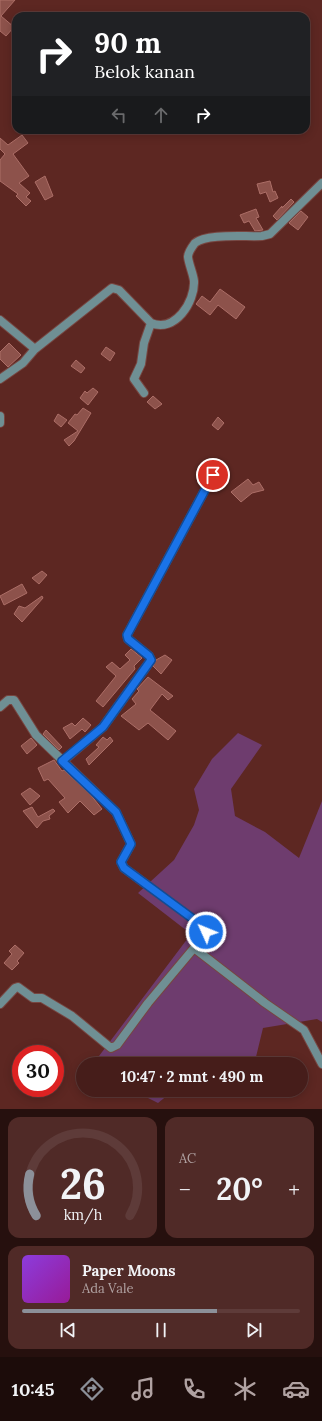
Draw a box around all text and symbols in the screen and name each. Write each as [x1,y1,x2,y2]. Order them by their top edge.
text: 90 m [94,25,161,61]
icon: right [28,28,80,80]
text: Belok kanan [94,60,195,83]
icon: left [108,104,130,126]
icon: ahead [150,104,172,126]
icon: right [192,104,214,126]
pin [196,458,230,492]
icon: arrive [202,464,224,486]
position arrow [185,911,227,953]
speed limit sign: 30 [12,1045,64,1097]
text: 10:47 · 2 mnt · 490 m [121,1067,263,1086]
text: AC [179,1150,196,1167]
text: 26 [59,1156,106,1209]
text: 20° [216,1170,263,1208]
text: − [179,1175,191,1203]
text: + [288,1175,300,1203]
text: km/h [63,1205,102,1224]
text: Paper Moons [82,1261,176,1280]
text: Ada Vale [82,1280,134,1297]
icon: previous [57,1319,79,1341]
icon: pause [150,1319,172,1341]
icon: next [243,1319,265,1341]
icon: directions [78,1375,106,1403]
icon: music [129,1375,157,1403]
icon: phone [180,1375,208,1403]
icon: climate [231,1375,259,1403]
icon: car [282,1375,310,1403]
text: 10:45 [12,1378,54,1401]

